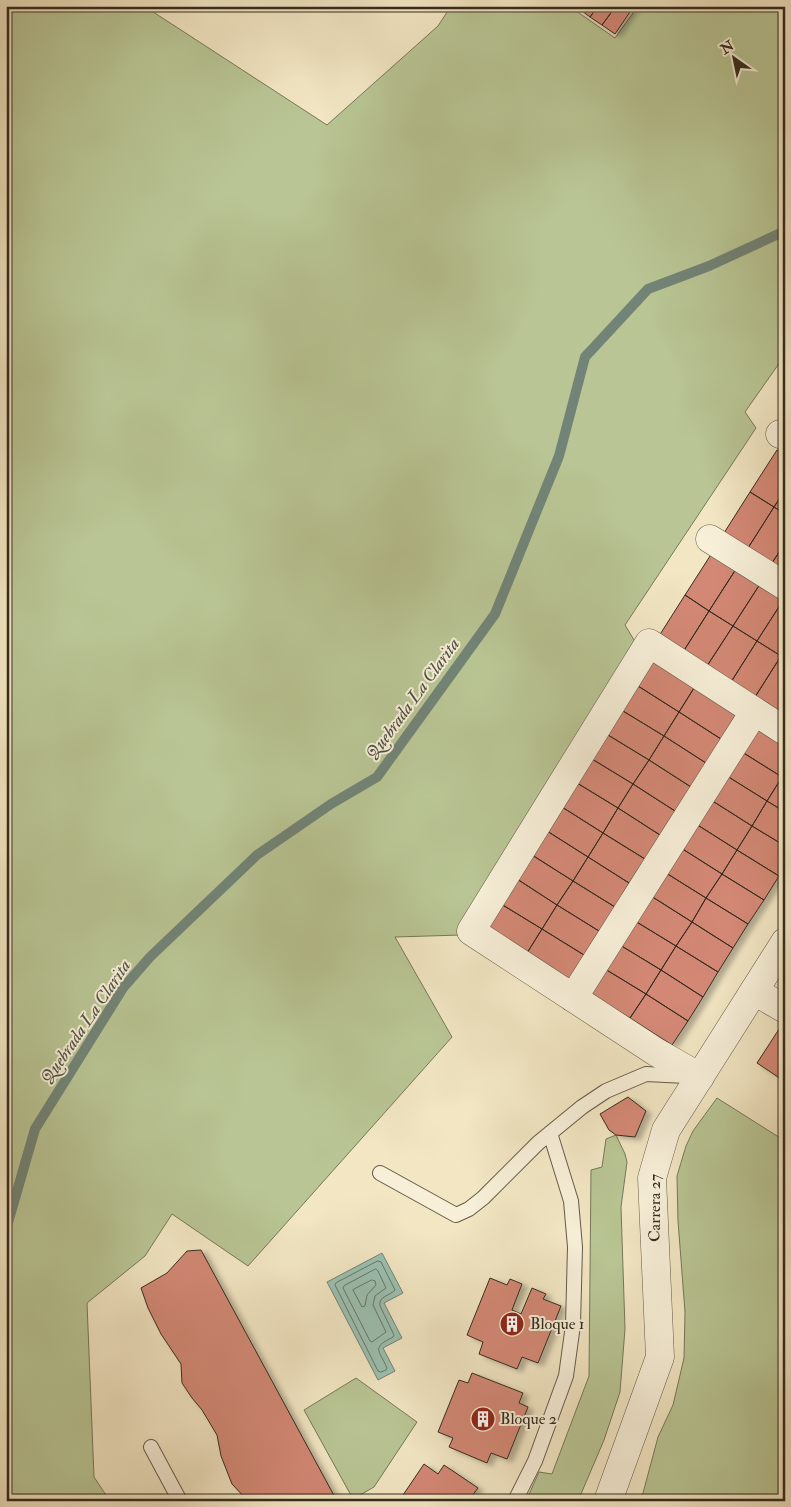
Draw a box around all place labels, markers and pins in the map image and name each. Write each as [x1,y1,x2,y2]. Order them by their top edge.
building icon: Bloque 1 [499,1311,525,1337]
place label: Bloque 1 [530,1314,585,1334]
building icon: Bloque 2 [470,1406,496,1432]
place label: Bloque 2 [500,1409,557,1429]

